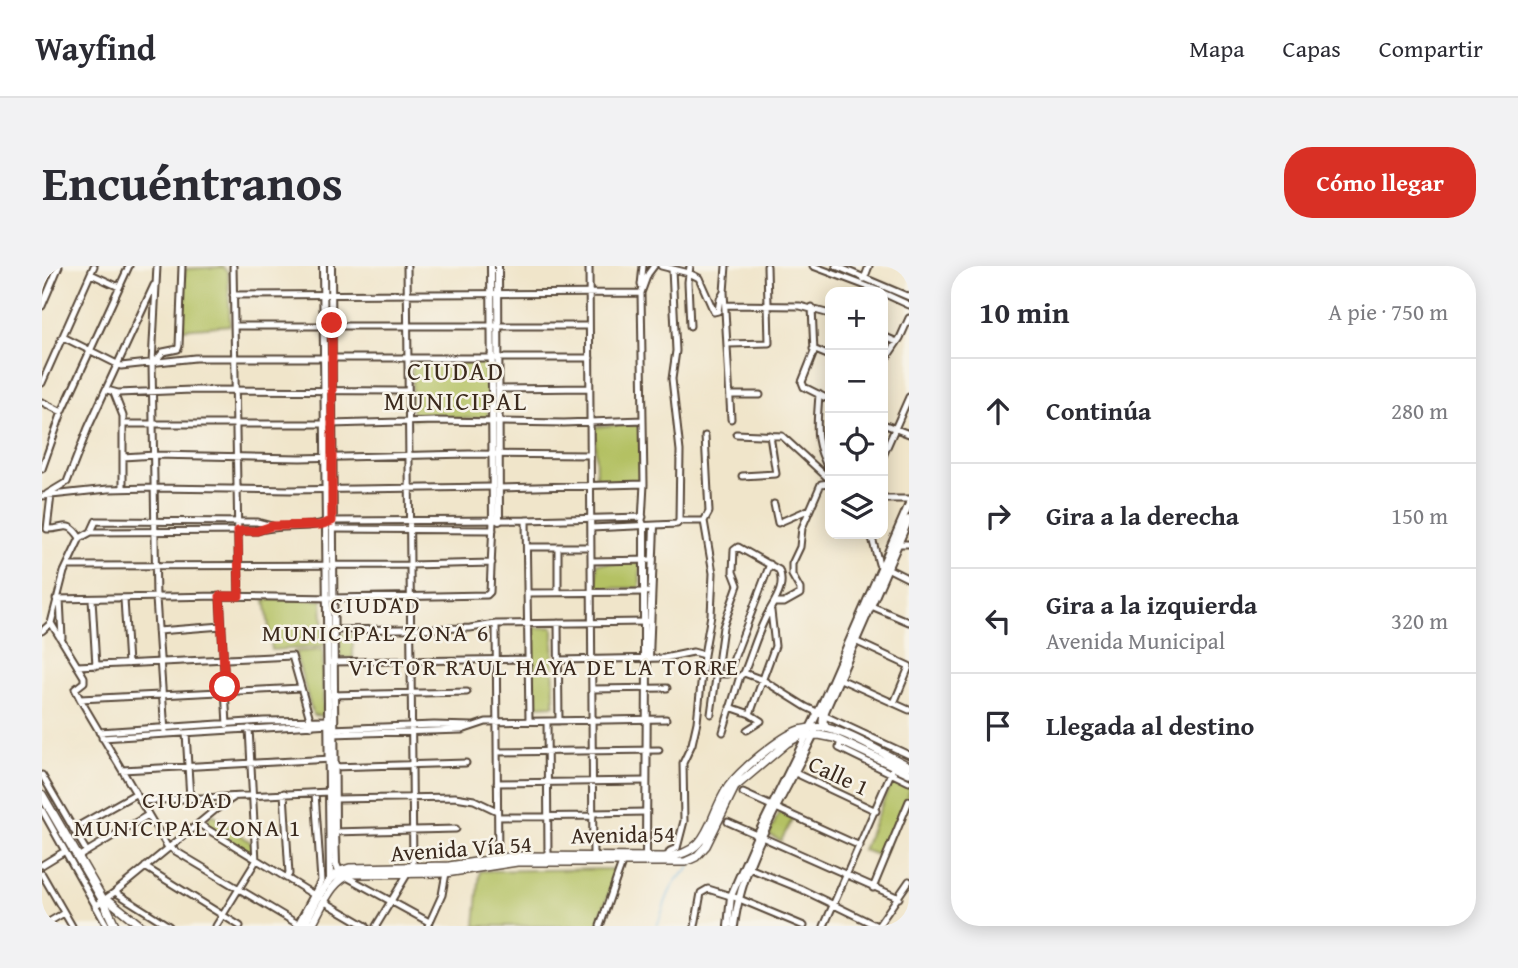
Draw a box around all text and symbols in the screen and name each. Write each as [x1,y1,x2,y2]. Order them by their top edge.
text: Wayfind [35,24,156,72]
text: Mapa [1189,31,1245,66]
text: Capas [1283,31,1341,66]
text: Compartir [1379,31,1483,66]
text: Encuéntranos [42,146,343,218]
button: Cómo llegar [1284,147,1476,218]
map controls [825,287,888,539]
button: + [825,287,888,350]
text: 10 min [979,290,1069,334]
text: A pie · 750 m [1328,295,1448,328]
route end [316,307,347,338]
button: − [825,350,888,413]
district label: CIUDAD MUNICIPAL [384,351,528,420]
text: Continúa [1046,391,1151,430]
icon: ahead [979,392,1017,430]
text: 280 m [1391,394,1448,427]
button: locate [825,413,888,476]
button: layers [825,476,888,539]
text: Gira a la derecha [1046,496,1239,535]
icon: right [979,497,1017,535]
text: 150 m [1391,499,1448,532]
text: Gira a la izquierda [1046,585,1257,624]
district label: CIUDAD MUNICIPAL ZONA 6 [262,587,490,650]
icon: left [979,602,1017,640]
text: 320 m [1391,604,1448,637]
text: Avenida Municipal [1046,624,1225,657]
district label: VICTOR RAUL HAYA DE LA TORRE [348,649,740,684]
route start [209,671,240,702]
text: Llegada al destino [1046,706,1254,745]
icon: arrive [979,707,1017,745]
street label: Calle 1 [803,747,875,803]
district label: CIUDAD MUNICIPAL ZONA 1 [74,782,302,845]
street label: Avenida 54 [571,817,675,851]
street label: Avenida Vía 54 [389,827,533,869]

